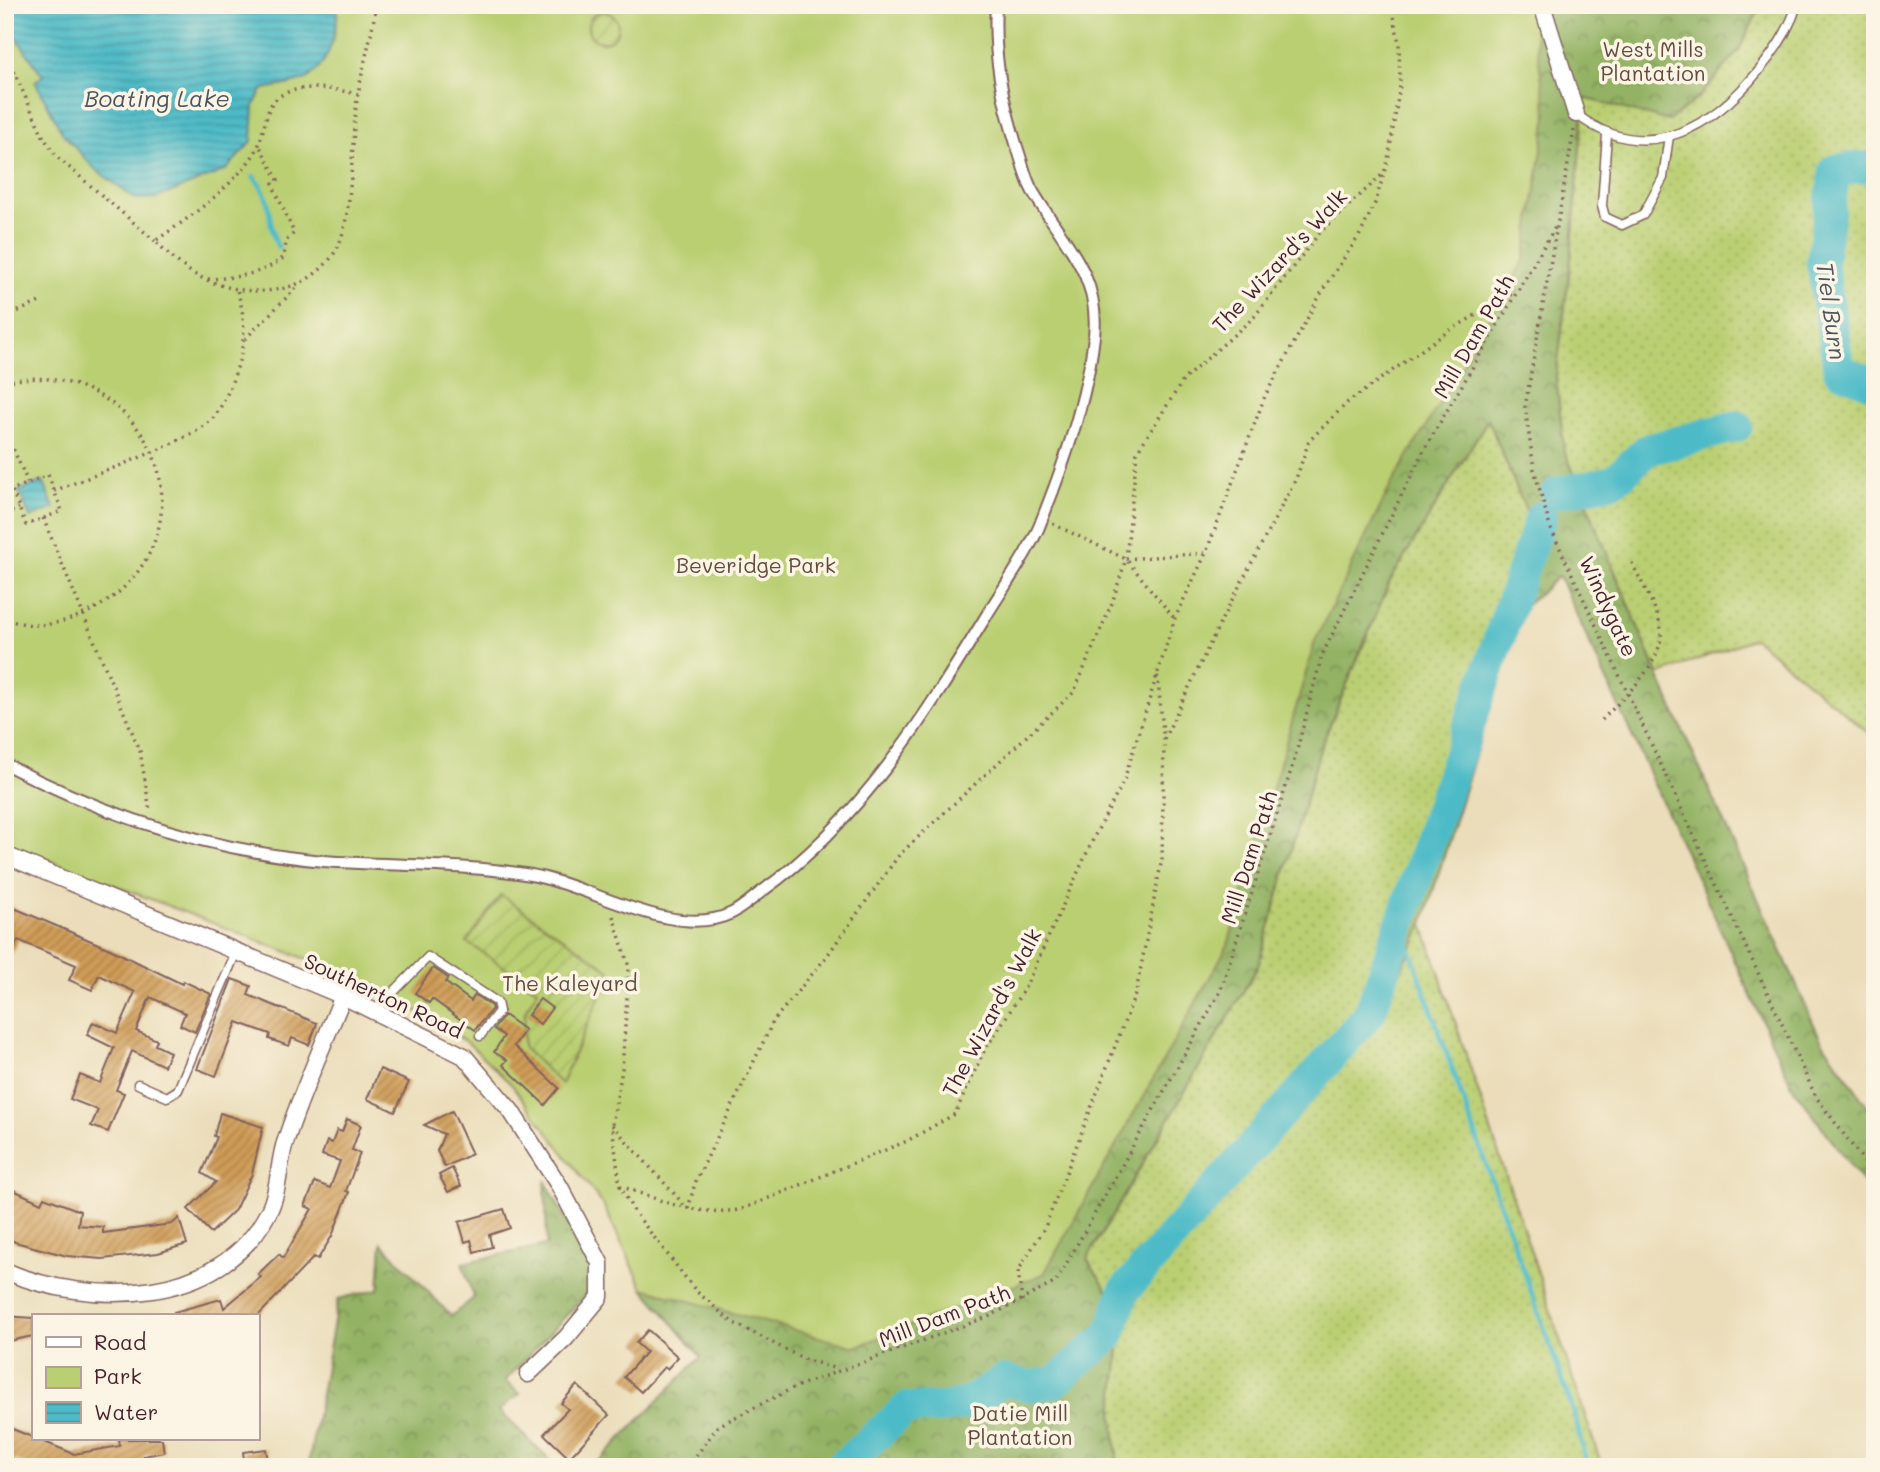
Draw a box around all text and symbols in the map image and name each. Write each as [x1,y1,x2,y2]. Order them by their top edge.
park label: West Mills Plantation [1601,35,1705,86]
water label: Boating Lake [84,83,230,113]
street label: The Wizard's Walk [1206,183,1352,337]
water label: Tiel Burn [1810,260,1854,362]
street label: Mill Dam Path [1427,269,1519,403]
park label: Beveridge Park [676,551,836,578]
street label: Windygate [1574,551,1644,661]
street label: Mill Dam Path [1214,787,1282,927]
street label: The Wizard's Walk [935,923,1047,1101]
street label: Southerton Road [300,946,468,1044]
park label: The Kaleyard [502,969,638,996]
street label: Mill Dam Path [875,1278,1013,1352]
legend [32,1314,259,1440]
text: Road [94,1328,146,1355]
text: Park [94,1362,142,1389]
text: Water [94,1398,158,1425]
park label: Datie Mill Plantation [968,1399,1072,1450]

